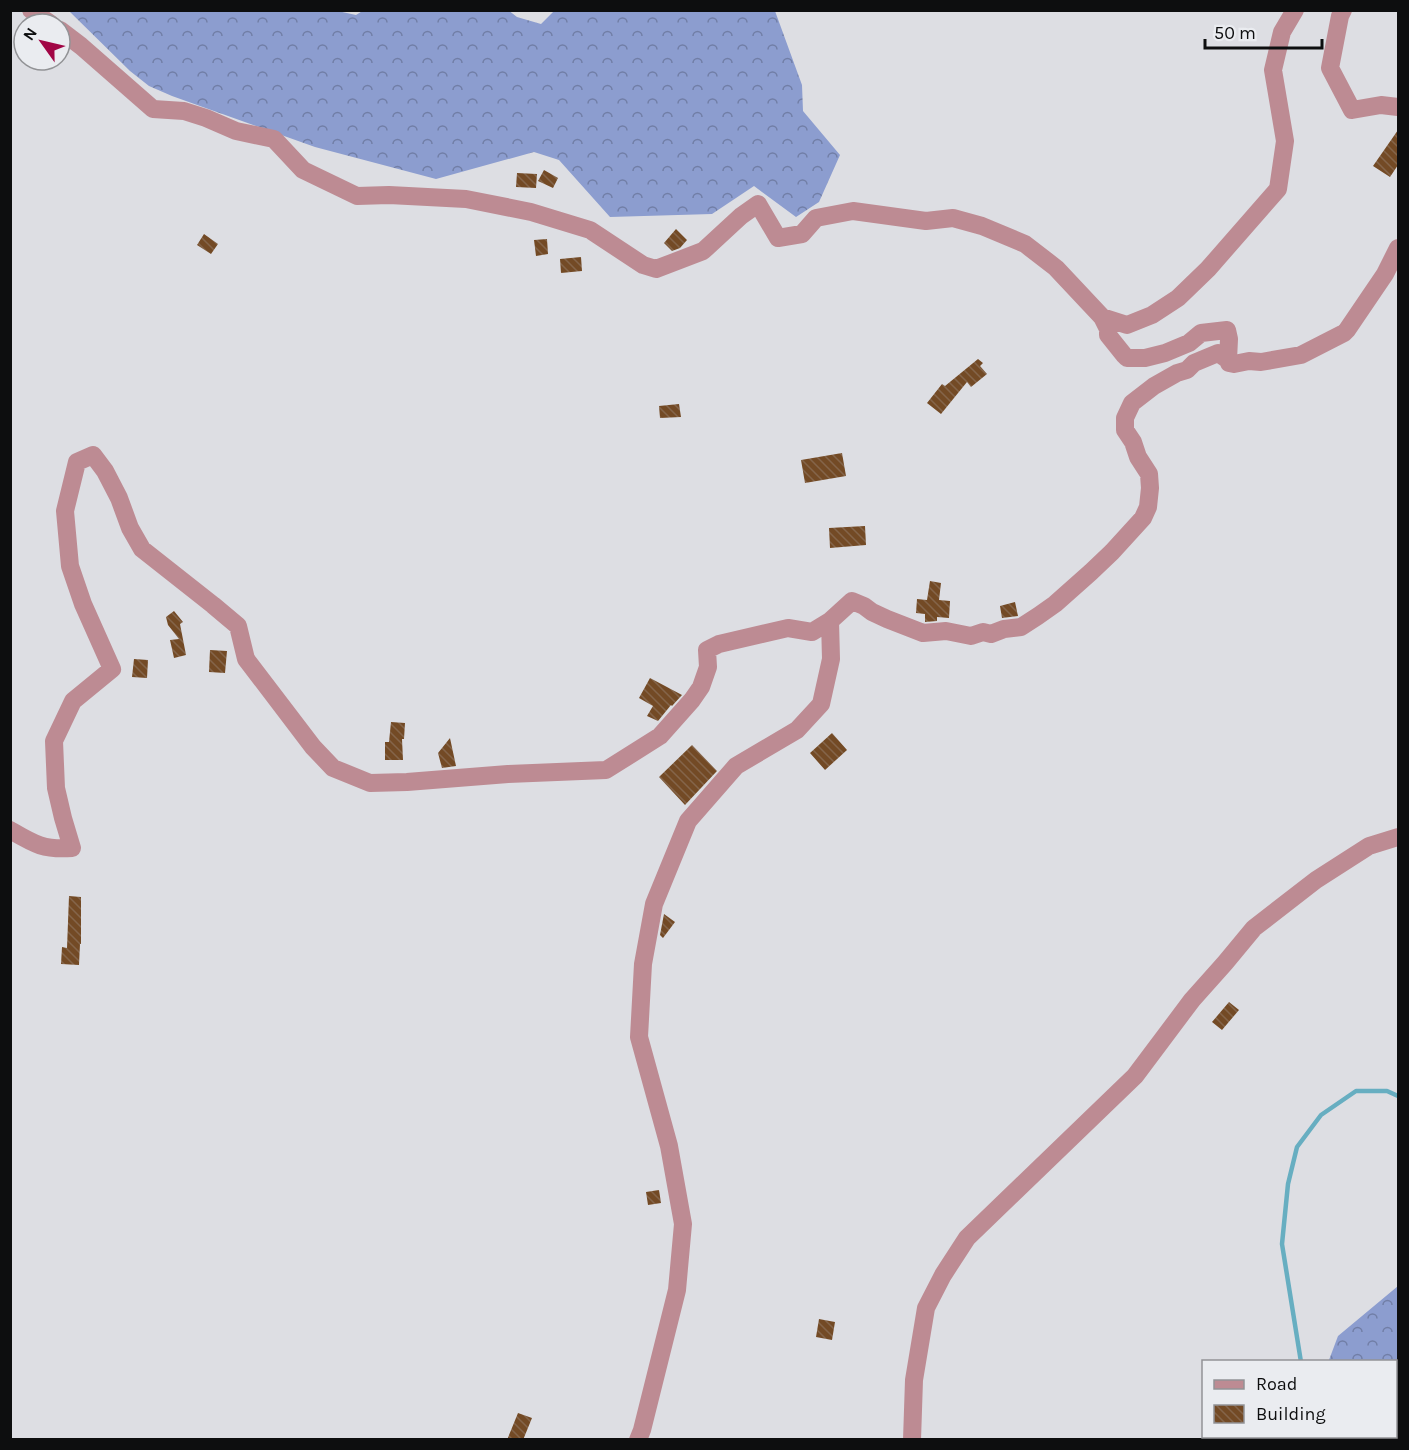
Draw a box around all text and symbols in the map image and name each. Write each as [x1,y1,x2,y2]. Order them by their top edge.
north arrow [12,12,72,72]
scale bar [1205,12,1322,50]
text: 50 m [1214,22,1256,44]
text: N [19,24,41,44]
legend [1202,1360,1397,1438]
text: Road [1256,1373,1297,1395]
text: Building [1256,1403,1326,1425]

